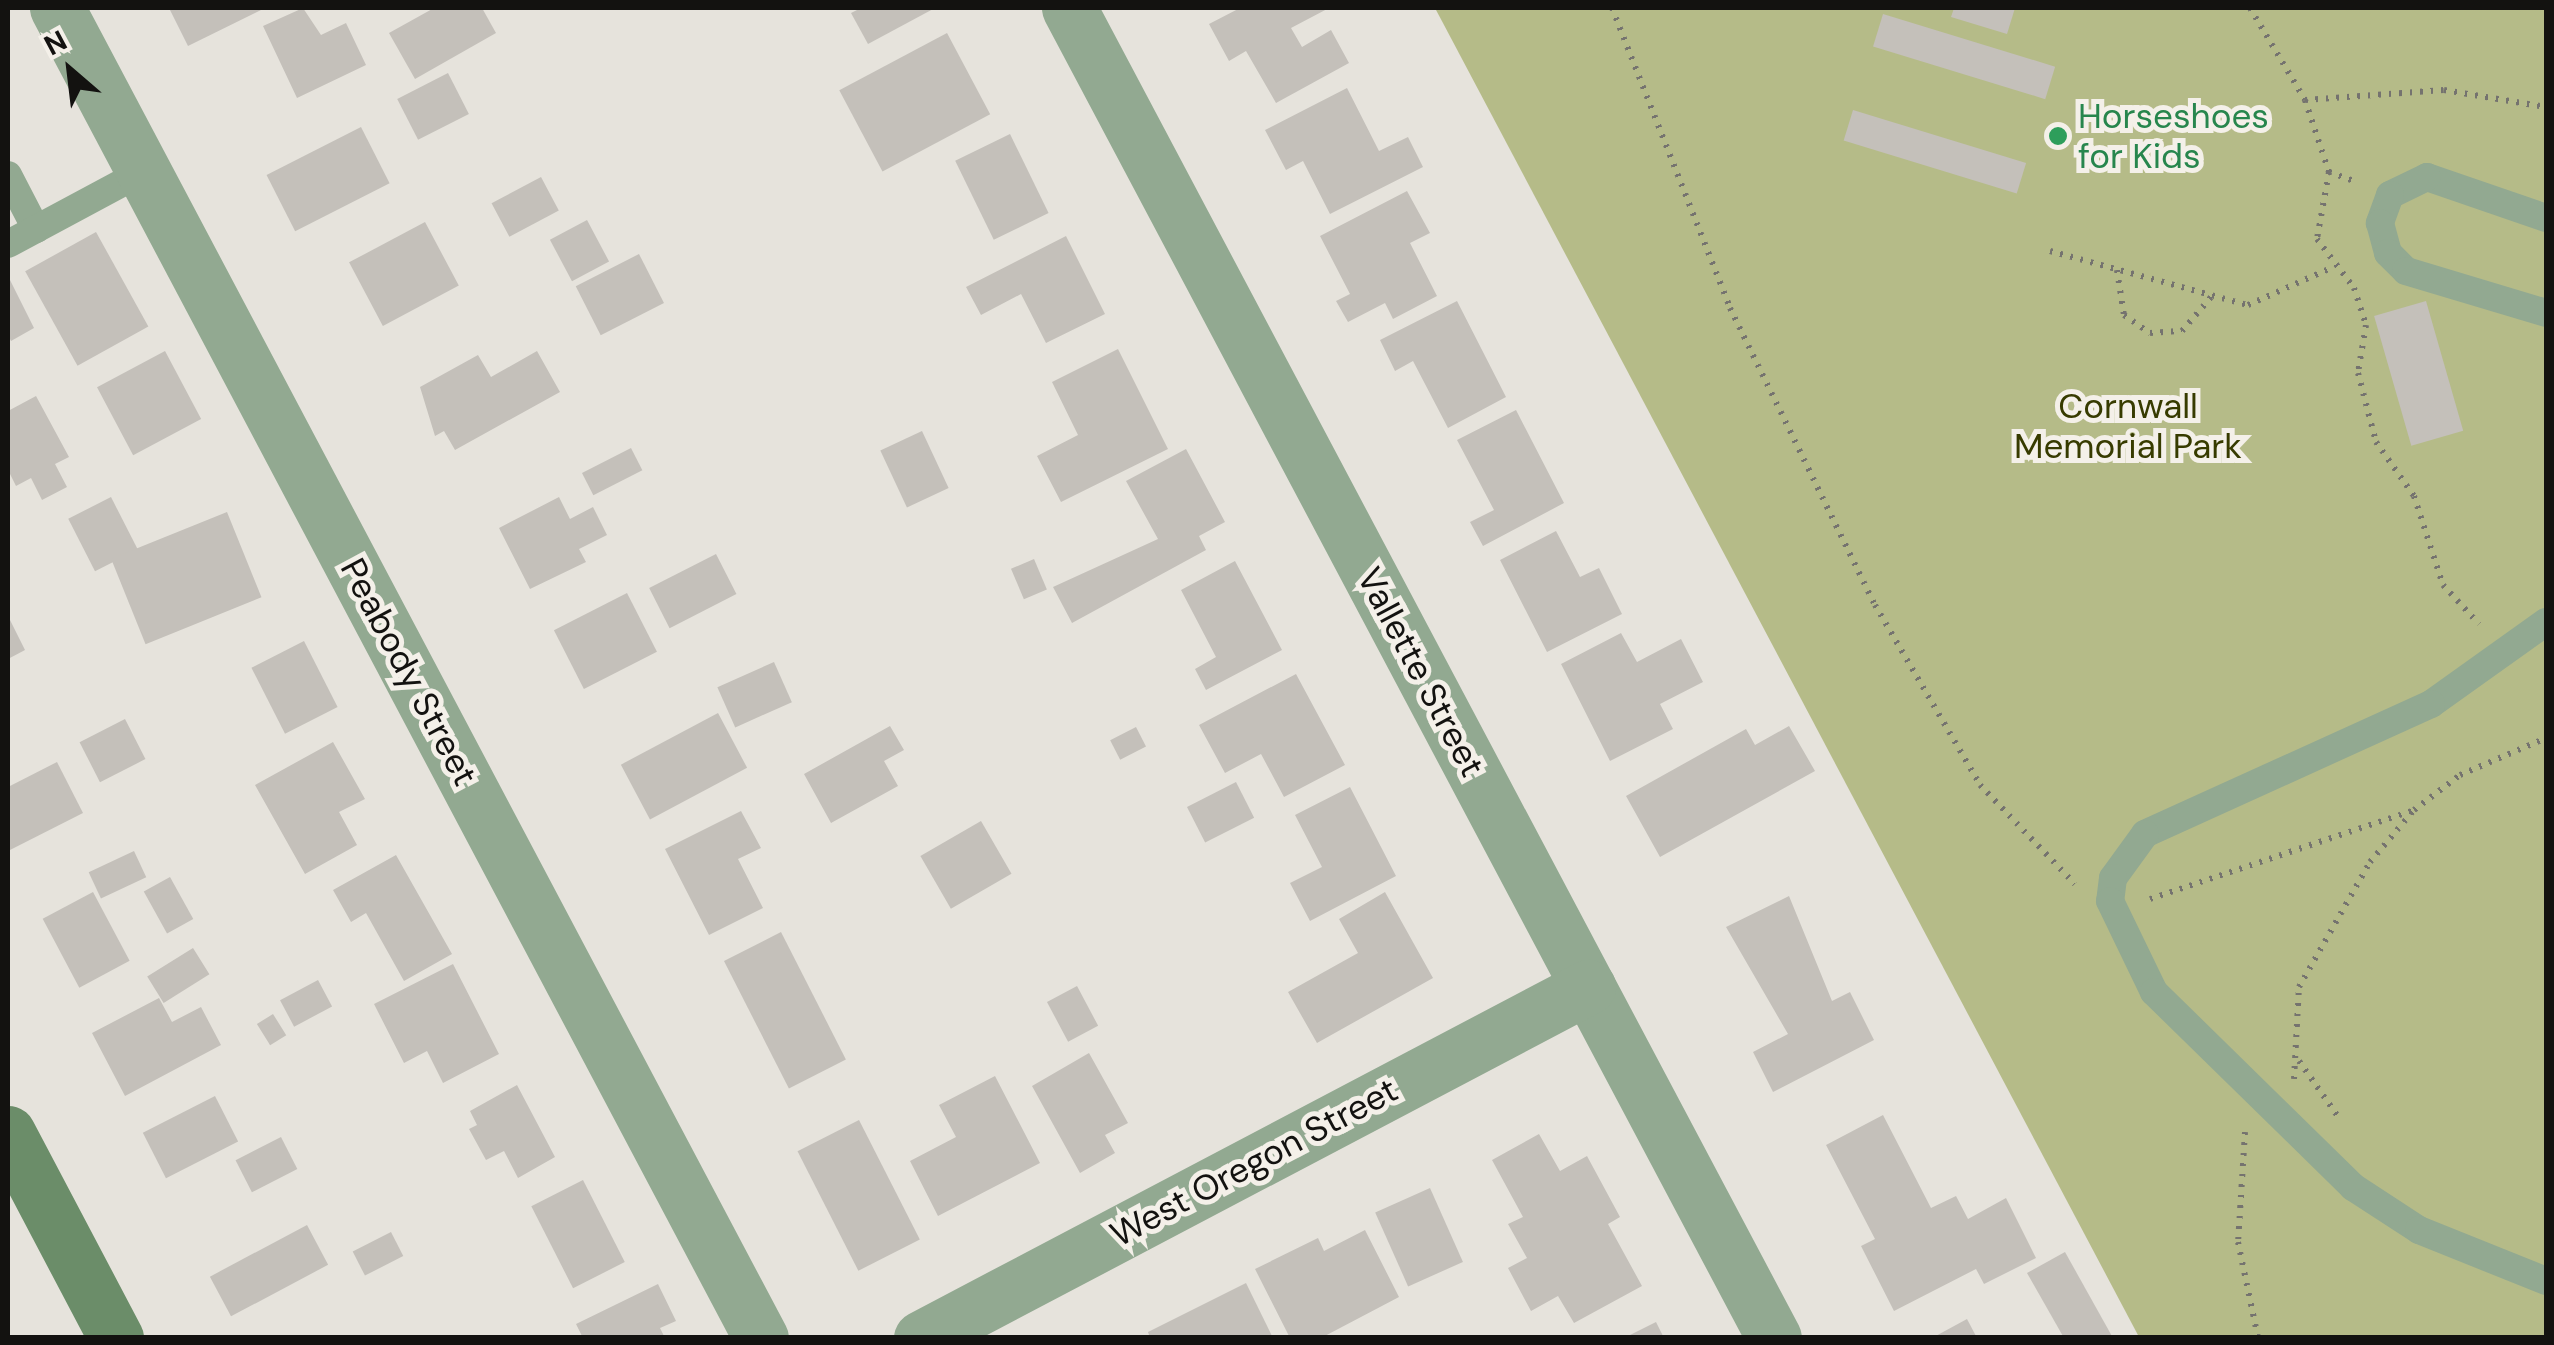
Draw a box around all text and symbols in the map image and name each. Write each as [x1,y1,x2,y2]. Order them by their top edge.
north arrow [20,20,120,120]
text: N [38,22,73,64]
place label: Horseshoes for Kids [2078,95,2269,177]
marker: Horseshoes for Kids [2047,125,2069,147]
park label: Cornwall Memorial Park [2014,385,2242,467]
street label: Peabody Street [332,551,486,793]
street label: Vallette Street [1348,560,1494,784]
street label: West Oregon Street [1103,1069,1405,1255]

